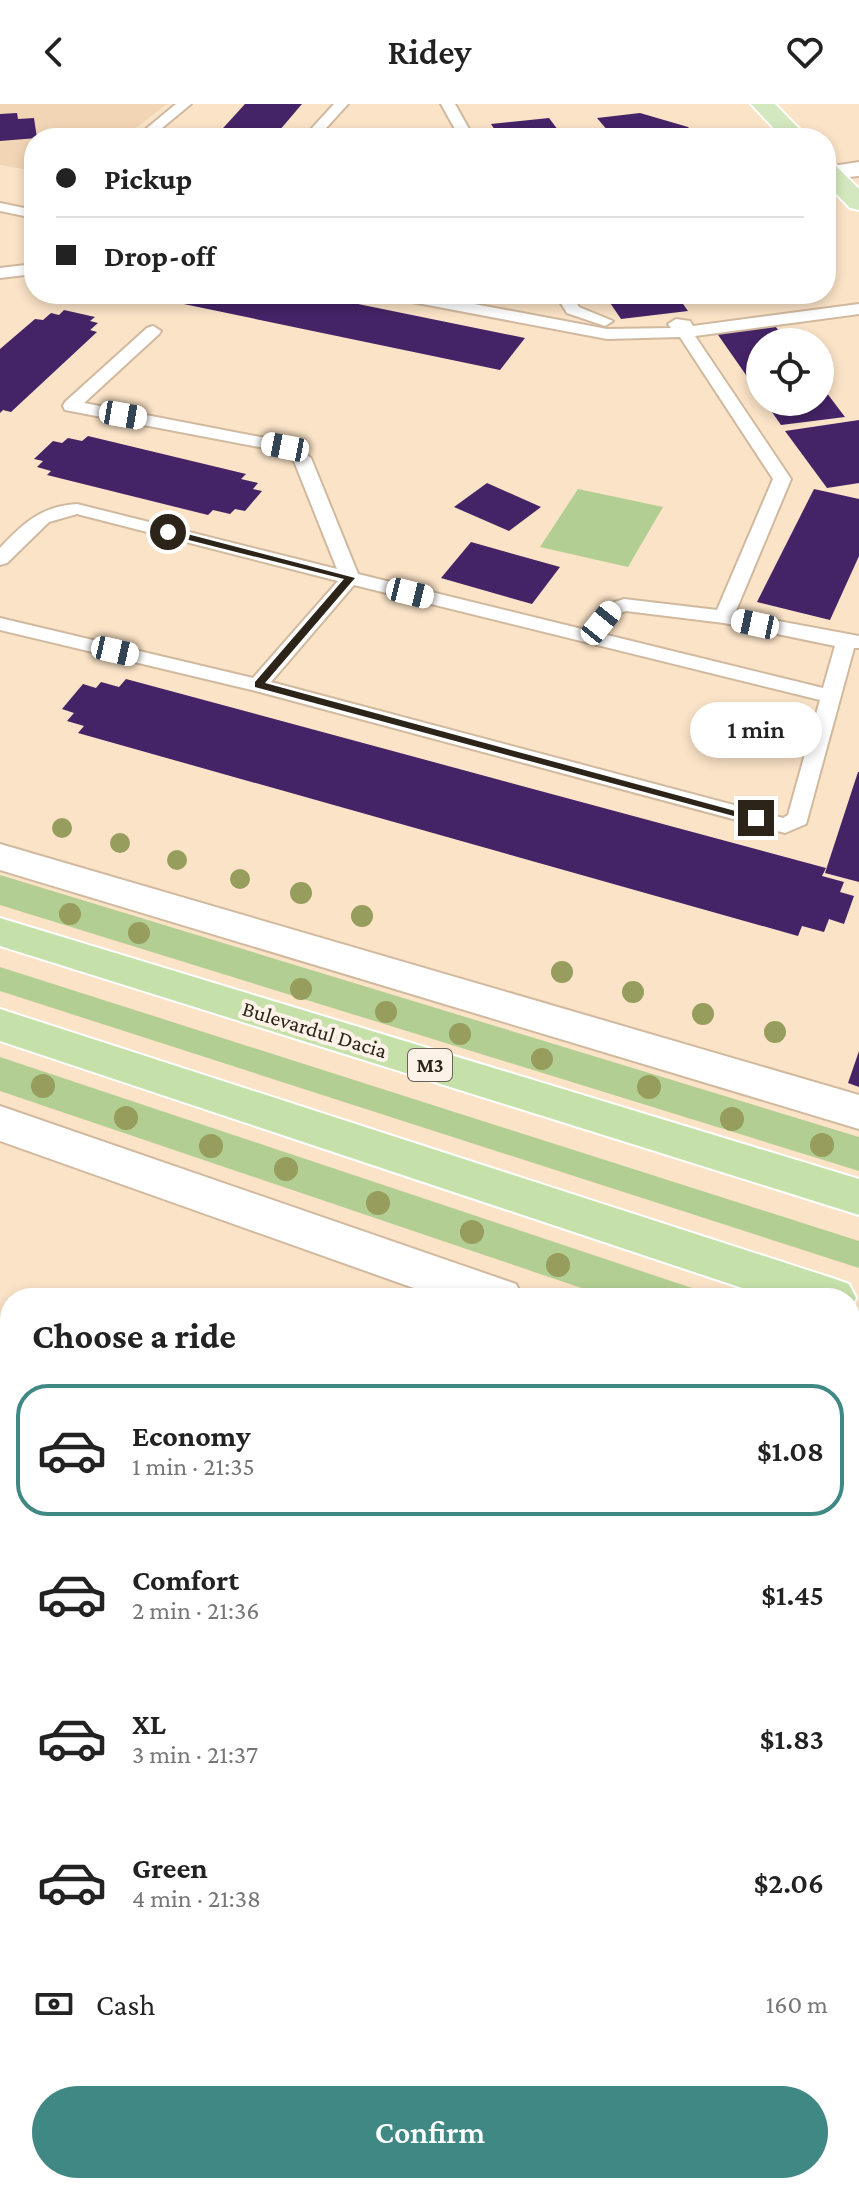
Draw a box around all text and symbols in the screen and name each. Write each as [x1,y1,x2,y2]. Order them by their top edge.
icon: back [32,30,76,74]
icon: heart [783,30,827,74]
text: Ridey [388,32,472,72]
text: Pickup [104,162,192,195]
text: Drop-off [104,239,215,272]
map controls [746,328,834,416]
button: locate [746,328,834,416]
car [97,399,149,431]
car [259,431,311,463]
route start [150,514,186,550]
car [384,576,436,610]
car [577,597,625,649]
car [729,607,781,641]
car [89,634,141,668]
callout: 1 min [690,702,822,758]
text: 1 min [727,715,785,744]
route end [738,800,774,836]
street label: Bulevardul Dacia [240,996,390,1063]
road number: M3 [408,1049,452,1081]
text: Choose a ride [32,1316,236,1356]
icon: car [36,1414,108,1486]
text: Economy [132,1419,251,1452]
text: $1.08 [757,1434,824,1467]
text: 1 min · 21:35 [132,1452,255,1481]
icon: car [36,1558,108,1630]
text: Comfort [132,1563,239,1596]
text: $1.45 [761,1578,824,1611]
text: 2 min · 21:36 [132,1596,259,1625]
icon: car [36,1702,108,1774]
text: XL [132,1707,166,1740]
text: $1.83 [760,1722,824,1755]
text: 3 min · 21:37 [132,1740,258,1769]
icon: car [36,1846,108,1918]
text: Green [132,1851,208,1884]
text: $2.06 [754,1866,824,1899]
text: 4 min · 21:38 [132,1884,261,1913]
icon: cash [32,1982,76,2026]
text: Cash [96,1988,155,2021]
text: 160 m [766,1990,828,2019]
button: Confirm [32,2086,828,2178]

